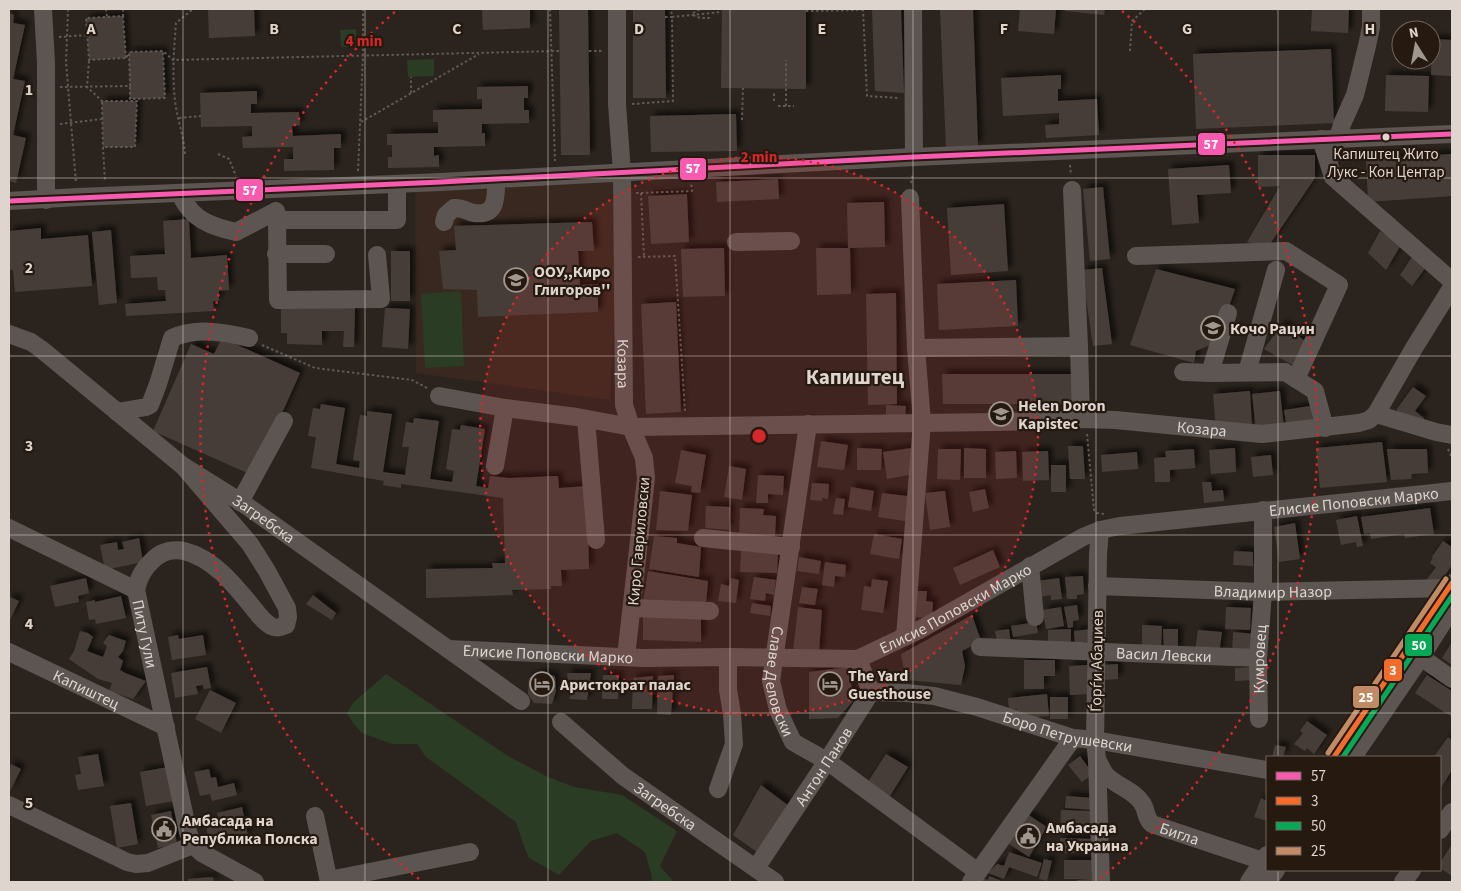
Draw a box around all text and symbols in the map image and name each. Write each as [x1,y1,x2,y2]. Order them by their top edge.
text: A [85,18,96,40]
text: B [269,18,279,40]
text: C [452,18,462,40]
text: D [634,18,644,40]
text: E [818,18,826,40]
text: F [1000,18,1008,40]
text: G [1182,18,1192,40]
text: H [1365,18,1375,40]
north arrow [1391,20,1441,70]
text: N [1407,23,1420,44]
text: 4 min [346,31,382,52]
text: 1 [25,79,33,101]
line badge: 57 [1197,132,1226,156]
marker: Капиштец Жито Лукс - Кон Центар [1381,132,1391,142]
text: 57 [1204,135,1218,155]
place label: Капиштец Жито Лукс - Кон Центар [1327,144,1445,183]
text: 2 min [741,147,777,168]
line badge: 57 [679,157,707,181]
text: 57 [686,159,700,179]
line badge: 57 [235,178,264,202]
text: 57 [243,181,257,201]
text: 2 [25,257,33,279]
place label: ООУ,,Киро Глигоров'' [534,261,611,301]
school or university icon: ООУ,,Киро Глигоров'' [503,267,529,293]
school or university icon: Кочо Рацин [1200,315,1226,341]
place label: Кочо Рацин [1230,318,1315,340]
street label: Козара [611,339,634,389]
district label: Капиштец [806,362,905,392]
place label: Helen Doron Kapistec [1018,395,1106,435]
school or university icon: Helen Doron Kapistec [988,401,1014,427]
street label: Козара [1176,416,1228,443]
centre of rings [750,427,768,445]
text: 3 [25,435,33,457]
street label: Киро Гавриловски [622,476,656,606]
street label: Елисие Поповски Марко [1268,482,1440,522]
street label: Загребска [228,489,299,549]
street label: Елисие Поповски Марко [876,558,1036,659]
street label: Владимир Назор [1213,580,1332,604]
street label: Питу Гули [126,598,162,670]
street label: Ѓорѓи Абаџиев [1085,610,1109,712]
text: 4 [25,613,34,635]
street label: Кумровец [1248,624,1273,694]
street label: Славе Деловски [759,625,799,740]
line badge: 50 [1404,633,1433,657]
text: 50 [1412,636,1426,656]
street label: Елисие Поповски Марко [462,640,634,670]
street label: Васил Левски [1115,642,1212,668]
line badge: 3 [1383,658,1403,682]
text: 3 [1389,661,1397,681]
street label: Капиштец [49,665,123,715]
place label: The Yard Guesthouse [848,665,931,705]
hotel icon: Аристократ палас [529,671,555,697]
hotel icon: The Yard Guesthouse [817,671,843,697]
place label: Аристократ палас [559,674,692,696]
line badge: 25 [1352,685,1380,709]
text: 25 [1359,688,1373,708]
street label: Боро Петрушевски [1000,706,1134,758]
street label: Антон Панов [790,723,858,810]
legend [1266,756,1441,871]
text: 57 [1311,766,1326,787]
street label: Загребска [629,777,701,836]
text: 3 [1311,791,1318,812]
text: 5 [25,792,33,814]
place label: Амбасада на Република Полска [181,810,318,850]
public building icon: Амбасада на Република Полска [151,816,177,842]
text: 50 [1311,816,1326,837]
place label: Амбасада на Украина [1045,817,1129,857]
street label: Бигла [1157,817,1202,851]
public building icon: Амбасада на Украина [1015,823,1041,849]
text: 25 [1311,841,1326,862]

